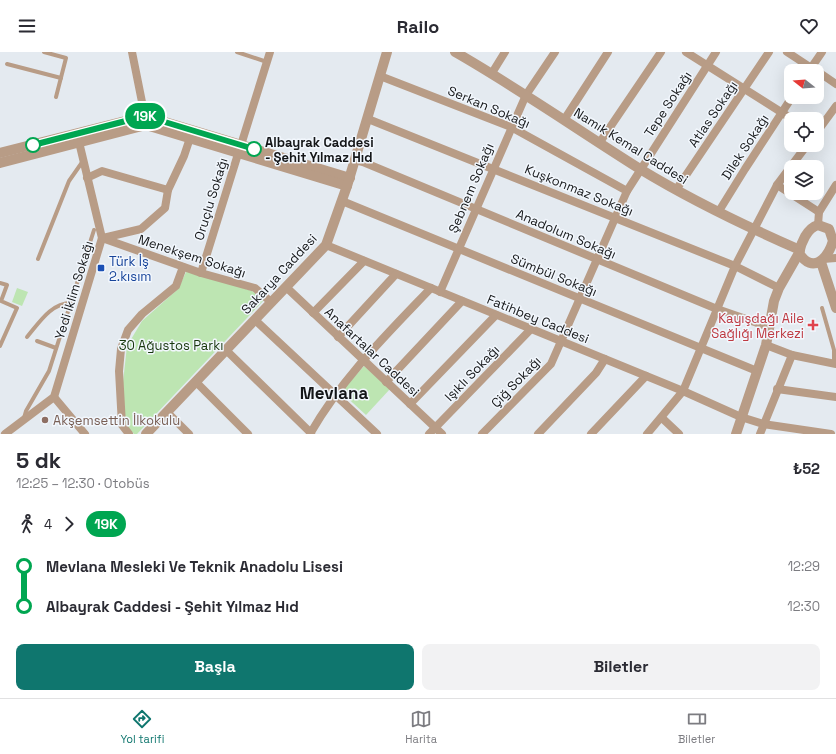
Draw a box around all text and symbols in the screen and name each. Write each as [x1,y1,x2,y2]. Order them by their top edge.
icon: menu [16,15,38,37]
text: Railo [397,15,439,38]
icon: heart [798,15,820,37]
north arrow [784,64,824,104]
map controls [784,64,824,200]
street label: Tepe Sokağı [640,68,696,140]
street label: Atlas Sokağı [685,78,741,150]
street label: Serkan Sokağı [445,82,533,132]
line badge: 19K [122,103,168,129]
street label: Namık Kemal Caddesi [571,104,691,188]
text: 19K [133,107,157,125]
street label: Dilek Sokağı [718,111,772,183]
button: locate [784,112,824,152]
place label: Albayrak Caddesi - Şehit Yılmaz Hıd [265,134,374,166]
unlabelled marker [25,137,41,153]
marker: Albayrak Caddesi - Şehit Yılmaz Hıd [246,141,262,157]
street label: Şebnem Sokağı [444,141,498,235]
street label: Oruçlu Sokağı [190,156,232,242]
street label: Kuşkonmaz Sokağı [522,160,636,220]
button: layers [784,160,824,200]
street label: Anadolum Sokağı [513,205,619,263]
street label: Sakarya Caddesi [237,230,321,318]
street label: Menekşem Sokağı [136,231,248,281]
street label: Yedi İklim Sokağı [51,239,97,341]
street label: Sümbül Sokağı [508,250,600,300]
place label: Türk İş 2.kısım [109,253,152,285]
marker: Türk İş 2.kısım [96,263,106,273]
street label: Fatihbey Caddesi [484,291,592,347]
street label: Anafartalar Caddesi [321,304,423,400]
place label: Kayışdağı Aile Sağlığı Merkezi [711,310,804,342]
marker: Kayışdağı Aile Sağlığı Merkezi [807,319,819,331]
park label: 30 Ağustos Parkı [119,337,223,354]
street label: Işıklı Sokağı [441,341,503,405]
street label: Çiğ Sokağı [487,353,545,411]
district label: Mevlana [300,382,368,404]
place label: Akşemsettin İlkokulu [53,412,180,429]
marker: Akşemsettin İlkokulu [40,415,50,425]
text: 5 dk [16,446,61,474]
text: ₺52 [793,459,820,478]
text: 12:25 – 12:30 · Otobüs [16,475,150,492]
icon: walk [16,513,38,535]
icon: forward [58,513,80,535]
text: 19K [94,515,118,533]
text: 4 [44,516,52,533]
text: Mevlana Mesleki Ve Teknik Anadolu Lisesi [46,557,343,576]
text: 12:29 [788,558,820,575]
text: Albayrak Caddesi - Şehit Yılmaz Hıd [46,597,299,616]
text: 12:30 [787,598,820,615]
button: Başla [16,644,414,690]
button: Biletler [422,644,820,690]
tab: Yol tarifi [121,708,164,746]
tab: Harita [405,708,437,746]
tab: Biletler [678,708,715,746]

